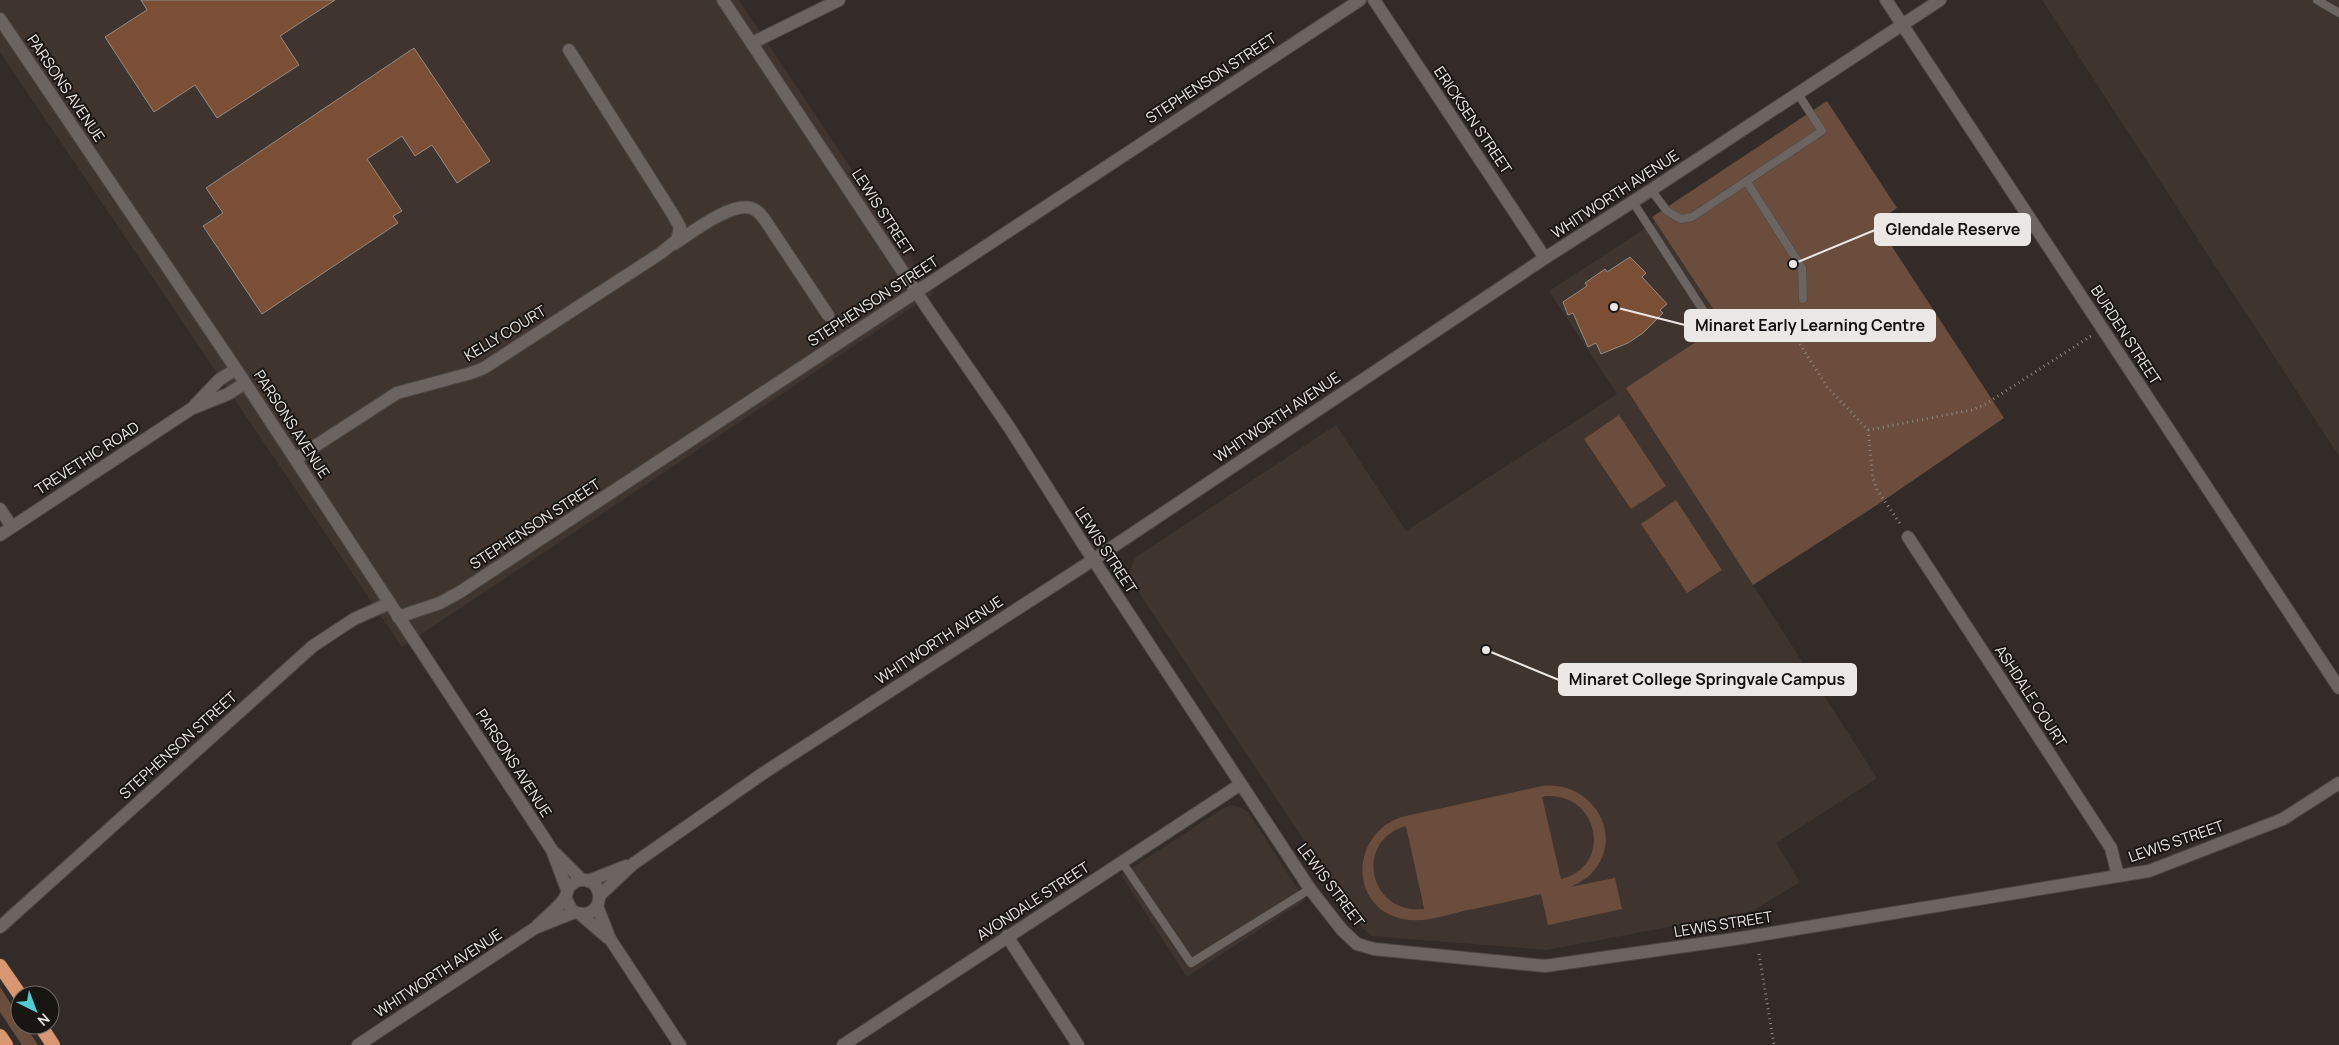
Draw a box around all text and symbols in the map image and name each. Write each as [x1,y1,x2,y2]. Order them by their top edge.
street label: STEPHENSON STREET [1142,28,1280,128]
street label: PARSONS AVENUE [22,30,110,146]
street label: ERICKSEN STREET [1429,62,1517,178]
street label: WHITWORTH AVENUE [1547,145,1683,243]
street label: LEWIS STREET [847,164,919,260]
callout: Glendale Reserve [1875,214,2030,245]
text: Glendale Reserve [1886,218,2021,240]
street label: STEPHENSON STREET [804,251,942,351]
street label: BURDEN STREET [2086,281,2166,389]
street label: KELLY COURT [460,300,550,366]
callout: Minaret Early Learning Centre [1685,310,1935,341]
text: Minaret Early Learning Centre [1695,314,1925,336]
street label: PARSONS AVENUE [249,366,335,482]
street label: WHITWORTH AVENUE [1210,367,1344,467]
street label: TREVETHIC ROAD [31,416,143,500]
street label: STEPHENSON STREET [466,474,604,574]
street label: LEWIS STREET [1070,502,1142,598]
street label: WHITWORTH AVENUE [871,591,1007,689]
street label: ASHDALE COURT [1990,641,2072,751]
callout: Minaret College Springvale Campus [1559,664,1856,695]
text: Minaret College Springvale Campus [1569,668,1845,690]
street label: STEPHENSON STREET [115,686,242,804]
street label: PARSONS AVENUE [471,705,557,821]
street label: LEWIS STREET [2125,815,2227,867]
street label: LEWIS STREET [1293,839,1369,931]
street label: AVONDALE STREET [973,857,1093,945]
street label: LEWIS STREET [1672,906,1774,942]
street label: WHITWORTH AVENUE [370,924,506,1022]
north arrow [10,985,60,1035]
text: N [34,1010,54,1030]

